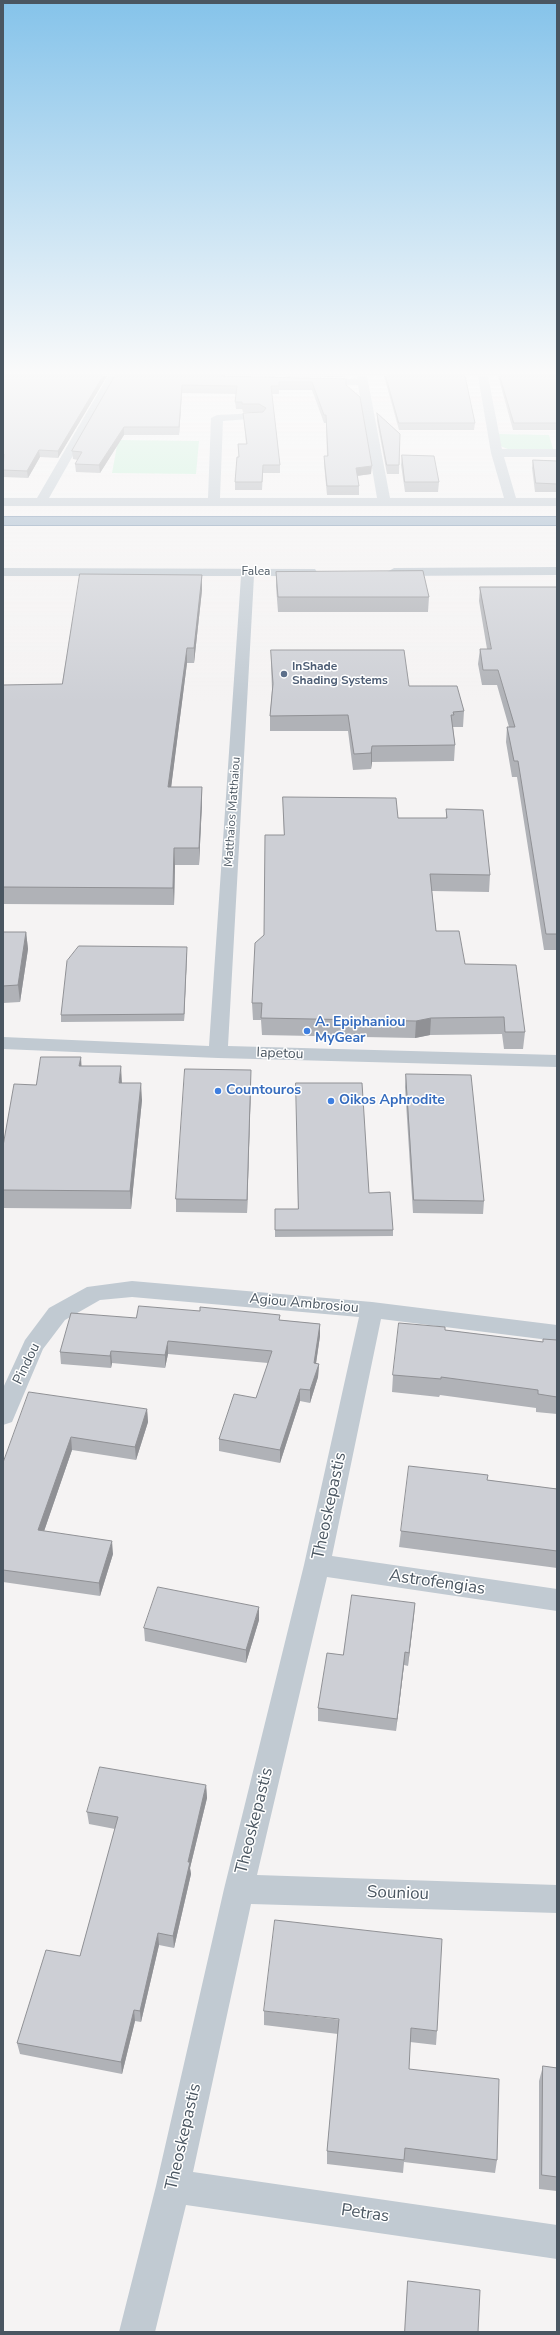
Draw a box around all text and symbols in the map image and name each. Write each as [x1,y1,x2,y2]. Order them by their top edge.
street label: Falea [242,565,270,579]
place label: InShade Shading Systems [292,660,388,688]
marker: InShade Shading Systems [279,669,289,679]
street label: Matthaios Matthaiou [222,756,244,868]
place label: A. Epiphaniou MyGear [315,1015,405,1048]
marker: A. Epiphaniou MyGear [302,1026,312,1036]
street label: Iapetou [256,1045,304,1063]
place label: Countouros [226,1083,301,1099]
marker: Countouros [213,1086,223,1096]
place label: Oikos Aphrodite [339,1093,445,1109]
marker: Oikos Aphrodite [326,1096,336,1106]
street label: Agiou Ambrosiou [249,1291,359,1317]
street label: Pindou [10,1341,44,1387]
street label: Theoskepastis [309,1451,351,1561]
street label: Astrofengias [388,1566,486,1600]
street label: Theoskepastis [232,1766,278,1876]
street label: Souniou [367,1883,429,1905]
street label: Theoskepastis [162,2082,206,2192]
street label: Petras [340,2201,390,2227]

